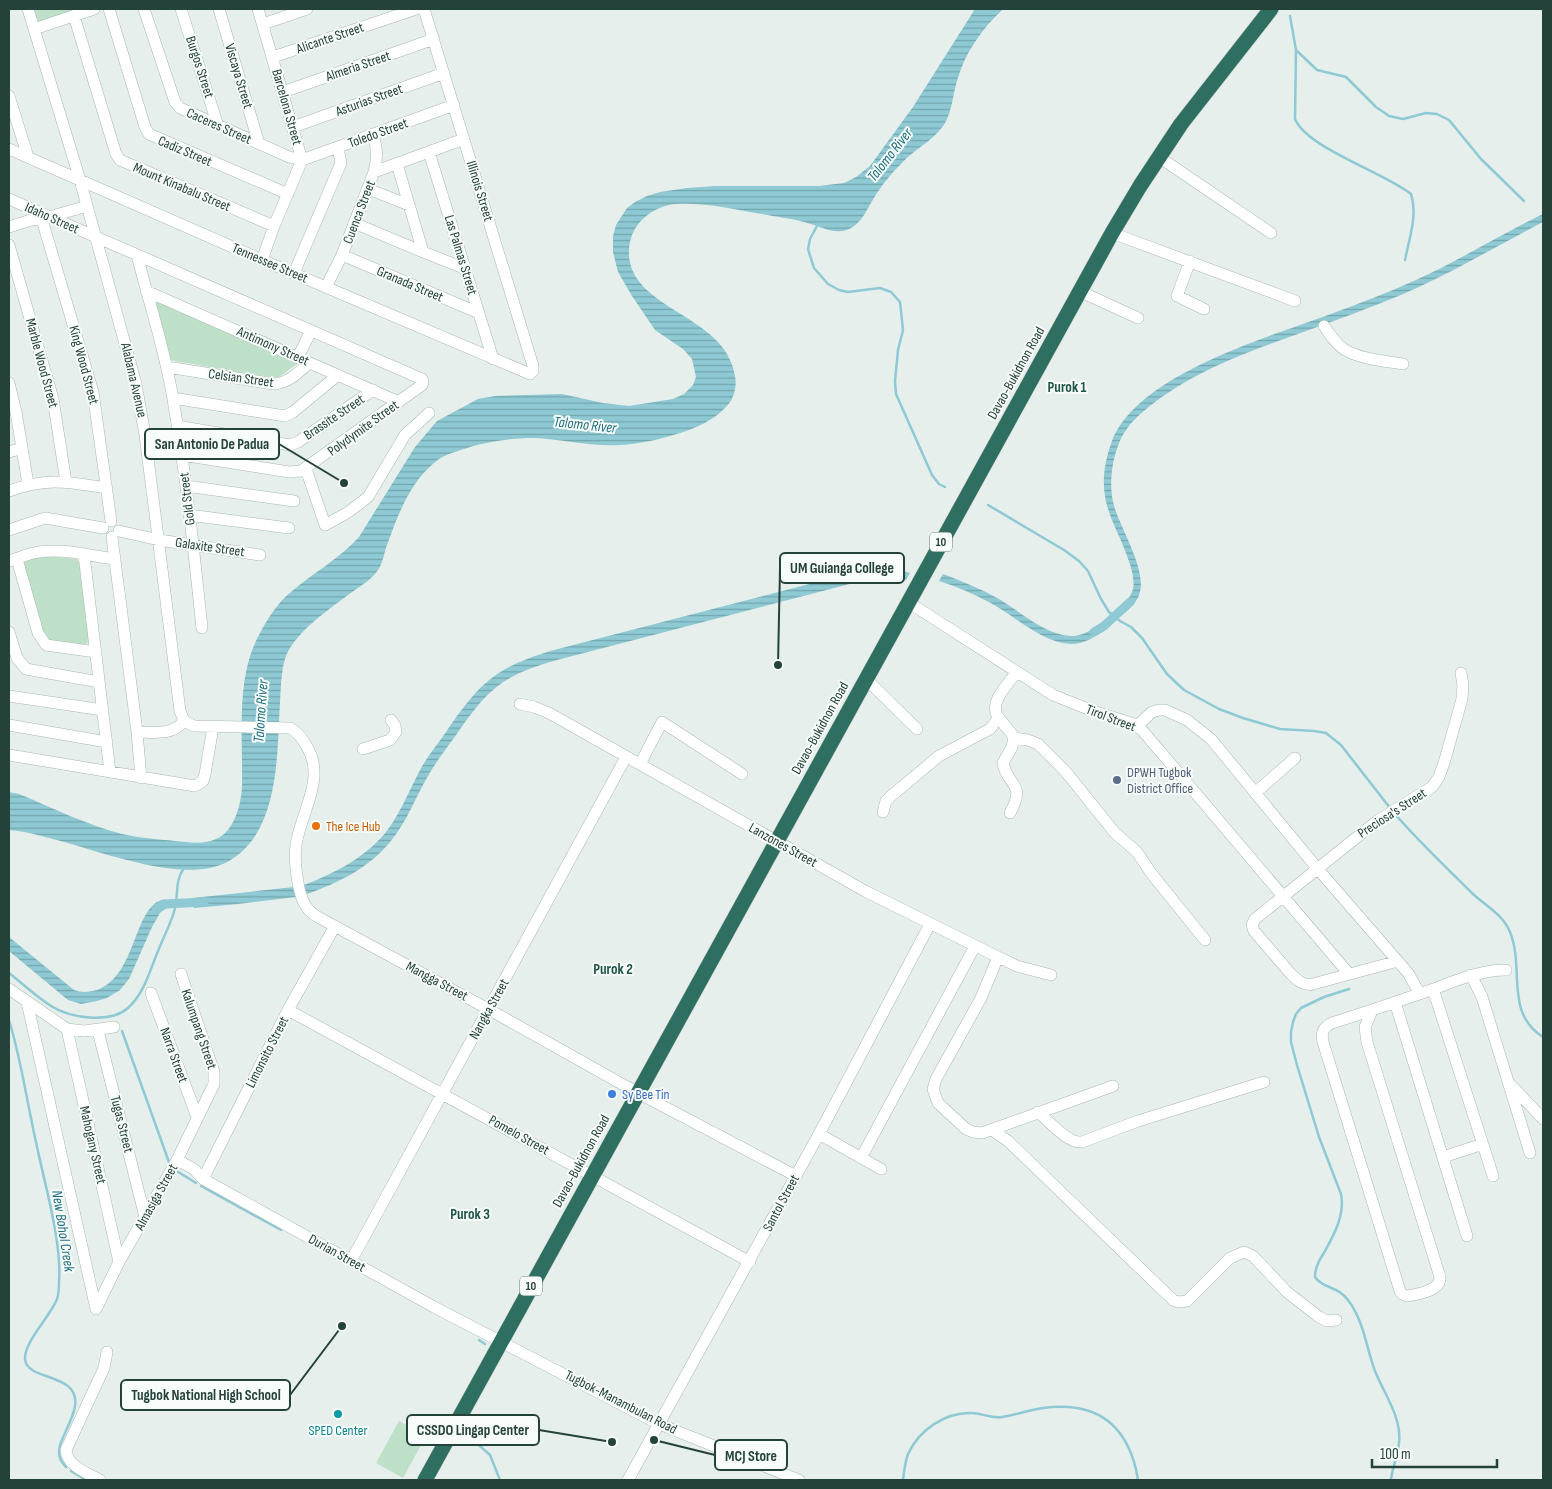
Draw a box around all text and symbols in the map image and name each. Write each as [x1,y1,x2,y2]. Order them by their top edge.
street label: Alicante Street [293,19,366,58]
street label: Burgos Street [182,34,218,100]
street label: Viscaya Street [221,41,257,111]
street label: Almeria Street [323,47,393,85]
street label: Barcelona Street [268,67,306,147]
street label: Asturias Street [332,80,405,120]
street label: Caceres Street [184,104,254,148]
street label: Toledo Street [346,114,410,152]
water label: Talomo River [863,124,917,186]
street label: Cadiz Street [155,132,215,170]
street label: Mount Kinabalu Street [131,159,233,215]
street label: Illinois Street [463,159,497,223]
street label: Cuenca Street [339,178,379,246]
street label: Idaho Street [22,199,82,237]
street label: Las Palmas Street [441,213,481,297]
street label: Tennessee Street [229,239,311,287]
street label: Granada Street [374,262,446,306]
street label: Marble Wood Street [22,316,62,410]
street label: Antimony Street [233,322,312,369]
street label: King Wood Street [65,324,103,406]
street label: Davao-Bukidnon Road [984,324,1048,422]
street label: Alabama Avenue [117,340,151,419]
street label: Celsian Street [207,365,275,391]
district label: Purok 1 [1048,378,1087,397]
street label: Brassite Street [300,391,368,443]
street label: Polydymite Street [324,396,402,460]
water label: Talomo River [553,412,618,438]
callout: San Antonio De Padua [145,429,279,459]
text: San Antonio De Padua [155,435,269,454]
street label: Gold Street [175,472,199,526]
road number: 10 [930,532,952,552]
street label: Galaxite Street [174,534,246,560]
callout: UM Guianga College [780,553,904,583]
text: UM Guianga College [790,559,894,578]
water label: Talomo River [249,678,273,743]
street label: Davao-Bukidnon Road [788,679,852,777]
street label: Tirol Street [1084,701,1138,735]
place label: DPWH Tugbok District Office [1127,764,1193,797]
marker: DPWH Tugbok District Office [1111,774,1123,786]
street label: Preciosa's Street [1354,784,1430,842]
place label: The Ice Hub [326,818,381,835]
street label: Lanzones Street [746,819,820,871]
marker: The Ice Hub [310,820,322,832]
street label: Mangga Street [403,958,471,1004]
district label: Purok 2 [593,960,633,979]
street label: Nangka Street [465,976,513,1042]
street label: Kalumpang Street [177,987,221,1071]
street label: Limonsito Street [242,1013,292,1091]
street label: Narra Street [156,1025,192,1085]
place label: Sy Bee Tin [622,1086,670,1103]
marker: Sy Bee Tin [606,1088,618,1100]
street label: Tugas Street [107,1094,137,1154]
street label: Mahogany Street [76,1104,110,1186]
street label: Pomelo Street [486,1111,552,1159]
street label: Davao-Bukidnon Road [549,1112,613,1210]
street label: Almasiga Street [130,1161,181,1234]
street label: Santol Street [759,1172,803,1234]
water label: New Bohol Creek [47,1189,79,1274]
district label: Purok 3 [450,1205,490,1224]
street label: Durian Street [306,1230,368,1276]
road number: 10 [520,1276,542,1295]
street label: Tugbok-Manambulan Road [562,1366,680,1438]
callout: Tugbok National High School [121,1380,290,1410]
text: Tugbok National High School [131,1386,281,1405]
marker: SPED Center [332,1408,344,1420]
callout: CSSDO Lingap Center [407,1415,539,1445]
text: CSSDO Lingap Center [417,1421,530,1440]
place label: SPED Center [309,1422,367,1439]
scale bar [1372,1436,1497,1468]
callout: MCJ Store [715,1440,787,1470]
text: 100 m [1380,1445,1411,1464]
text: MCJ Store [725,1447,777,1466]

